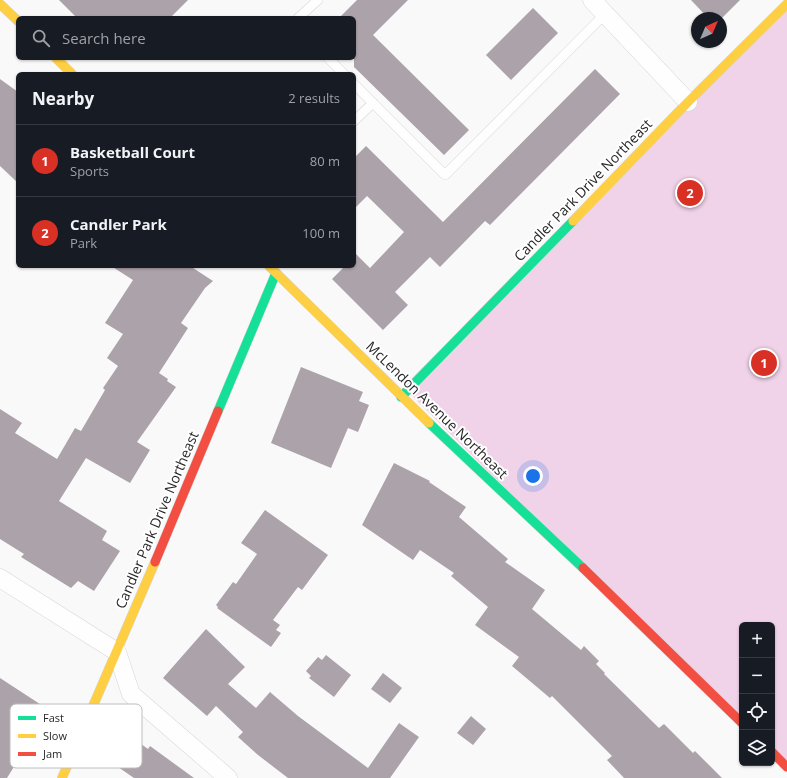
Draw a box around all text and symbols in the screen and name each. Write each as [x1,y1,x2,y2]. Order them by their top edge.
north arrow [691,12,727,48]
search box [16,16,356,60]
icon: search [30,27,52,49]
text: Search here [62,28,146,48]
text: Nearby [32,87,94,110]
text: 2 results [288,89,340,107]
street label: Candler Park Drive Northeast [510,114,656,265]
text: Basketball Court [70,142,195,162]
text: 1 [41,152,49,170]
text: 80 m [310,152,340,170]
text: Sports [70,162,109,180]
pin: 2 [677,178,703,208]
text: Candler Park [70,214,167,234]
text: 2 [41,224,49,242]
text: 100 m [302,224,340,242]
text: Park [70,234,97,252]
street label: McLendon Avenue Northeast [362,337,512,483]
pin: 1 [751,348,777,378]
street label: Candler Park Drive Northeast [111,428,203,611]
your location [523,466,543,486]
map controls [739,622,775,766]
button: + [739,622,775,658]
button: − [739,658,775,694]
button: locate [739,694,775,730]
legend [10,704,142,768]
text: Fast [43,710,64,725]
text: Slow [43,728,67,743]
button: layers [739,730,775,766]
text: Jam [42,746,62,761]

